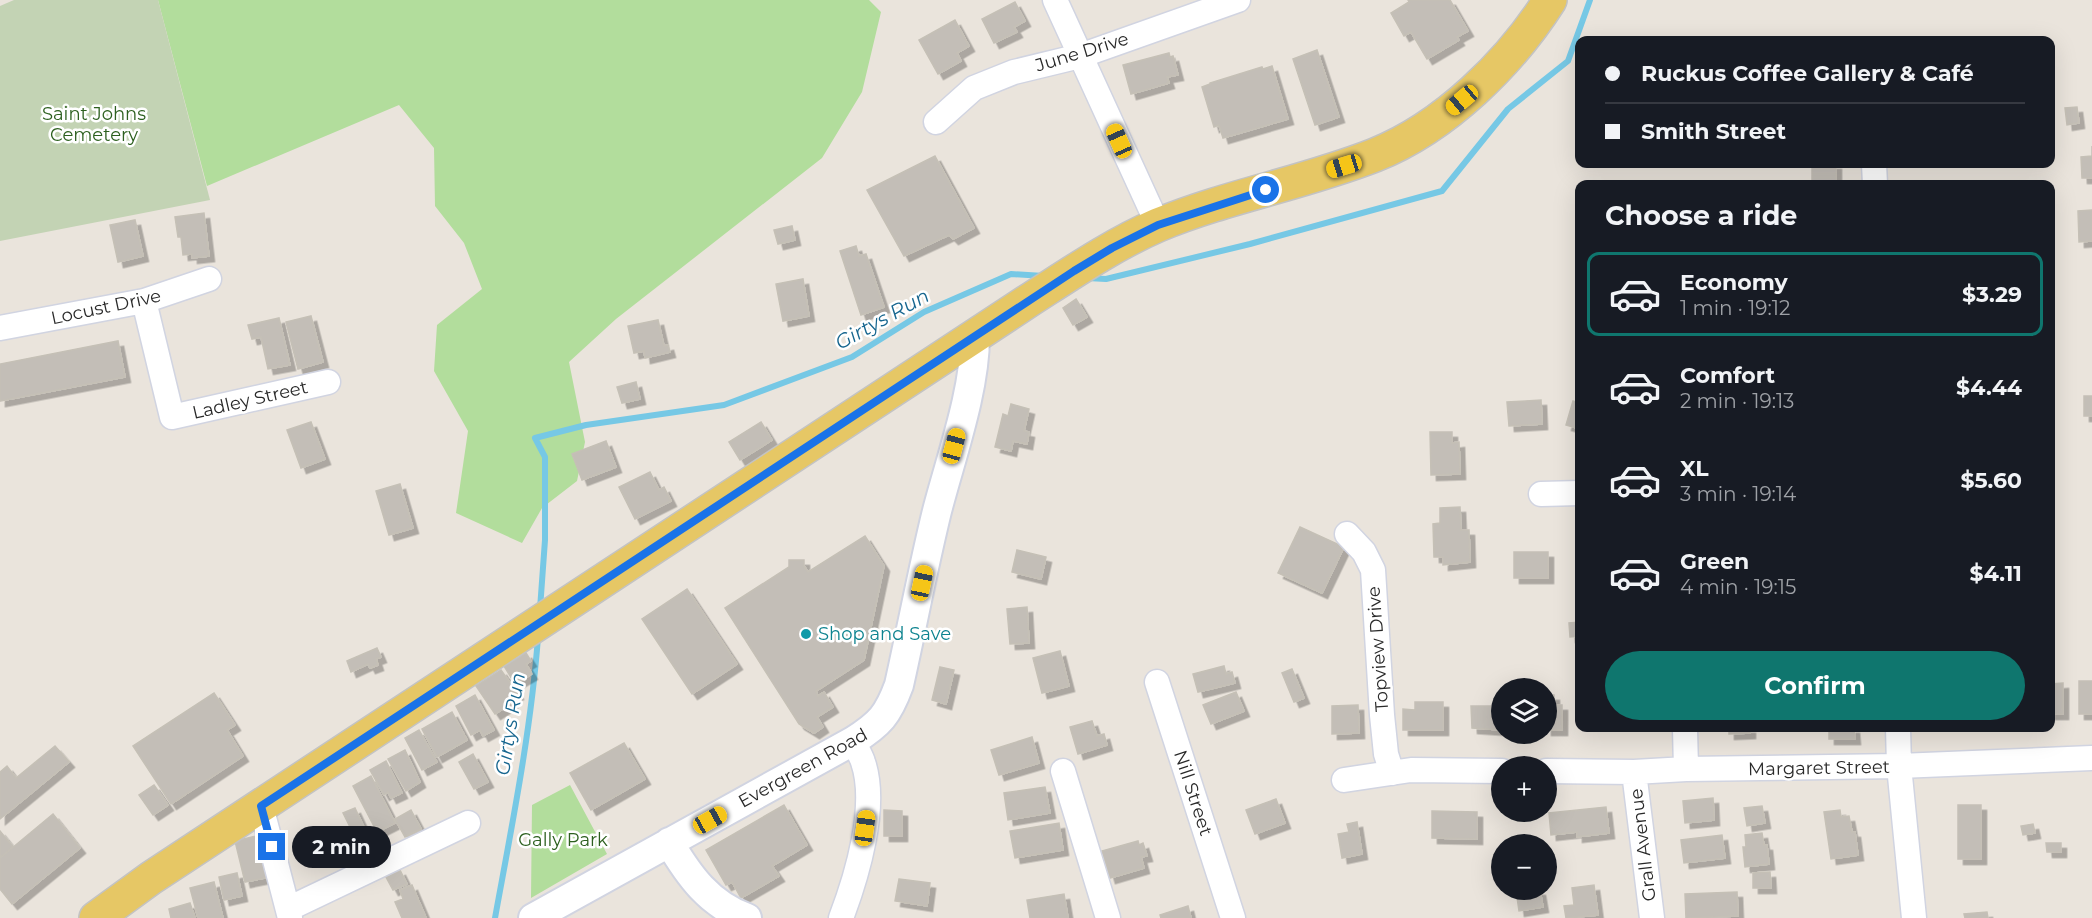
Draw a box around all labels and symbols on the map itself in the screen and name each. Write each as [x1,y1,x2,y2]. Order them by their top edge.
street label: June Drive [1032,27,1131,77]
car [1442,82,1482,118]
park label: Saint Johns Cemetery [42,103,146,146]
car [1103,121,1135,161]
car [1324,152,1364,180]
route start [1252,176,1279,203]
water label: Girtys Run [831,283,933,355]
street label: Locust Drive [49,285,163,329]
street label: Ladley Street [190,376,310,424]
car [941,426,967,466]
car [909,564,935,602]
street label: Topview Drive [1363,585,1393,712]
place label: Shop and Save [818,623,951,645]
marker: Shop and Save [799,627,813,641]
water label: Girtys Run [490,671,530,777]
street label: Evergreen Road [735,723,871,813]
street label: Nill Street [1169,748,1217,838]
street label: Margaret Street [1748,756,1890,780]
street label: Grall Avenue [1625,787,1661,903]
car [690,803,730,837]
car [854,809,876,847]
callout: 2 min [293,826,392,868]
park label: Gally Park [518,829,608,851]
route end [258,833,285,860]

